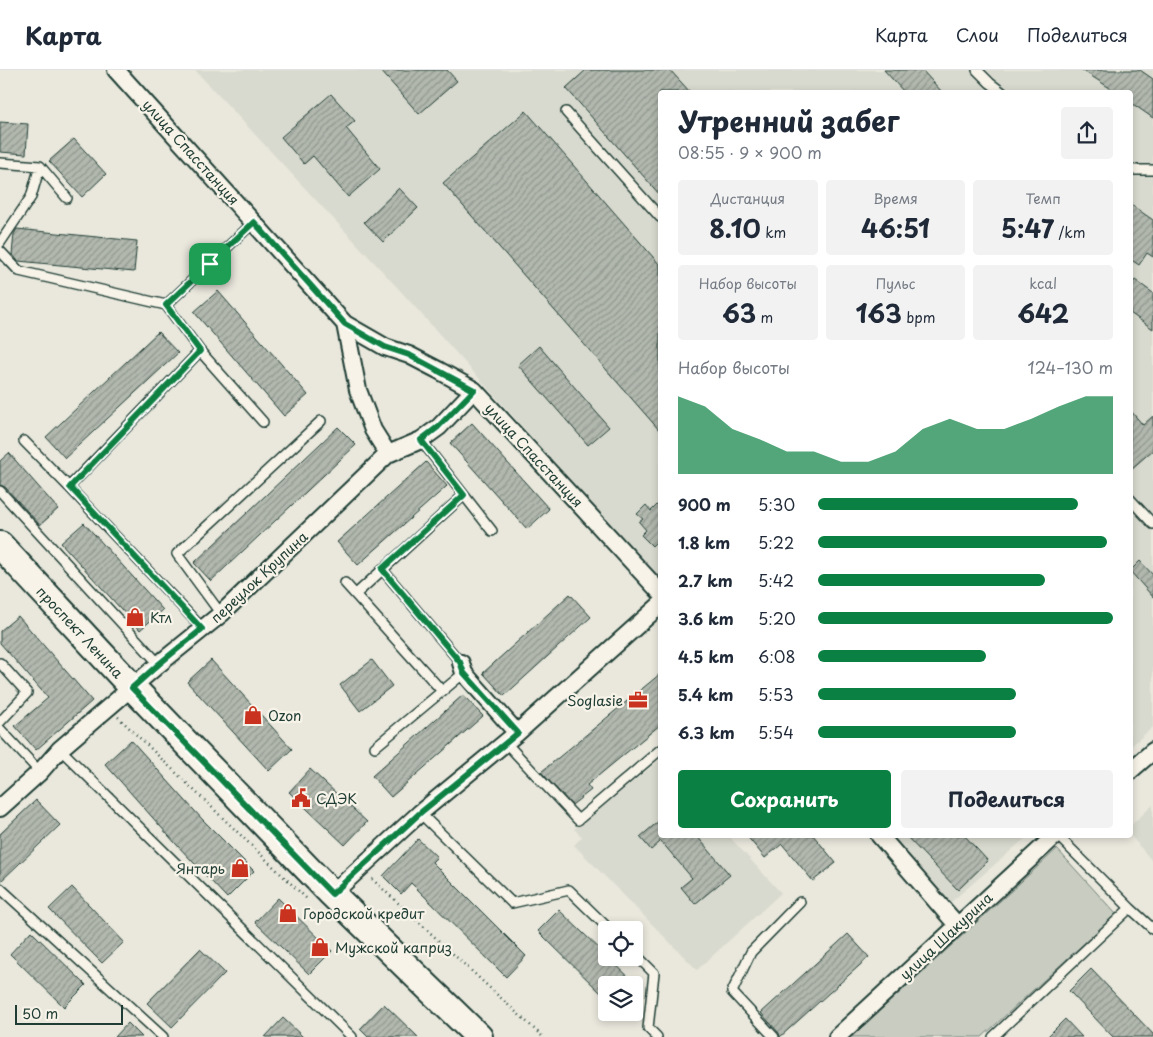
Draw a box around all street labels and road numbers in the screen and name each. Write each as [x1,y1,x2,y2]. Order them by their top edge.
street label: улица Спасстанция [138,94,244,210]
street label: улица Спасстанция [480,398,588,512]
street label: переулок Крупина [206,526,312,628]
street label: проспект Ленина [32,581,128,683]
street label: улица Шакурина [895,887,997,985]

